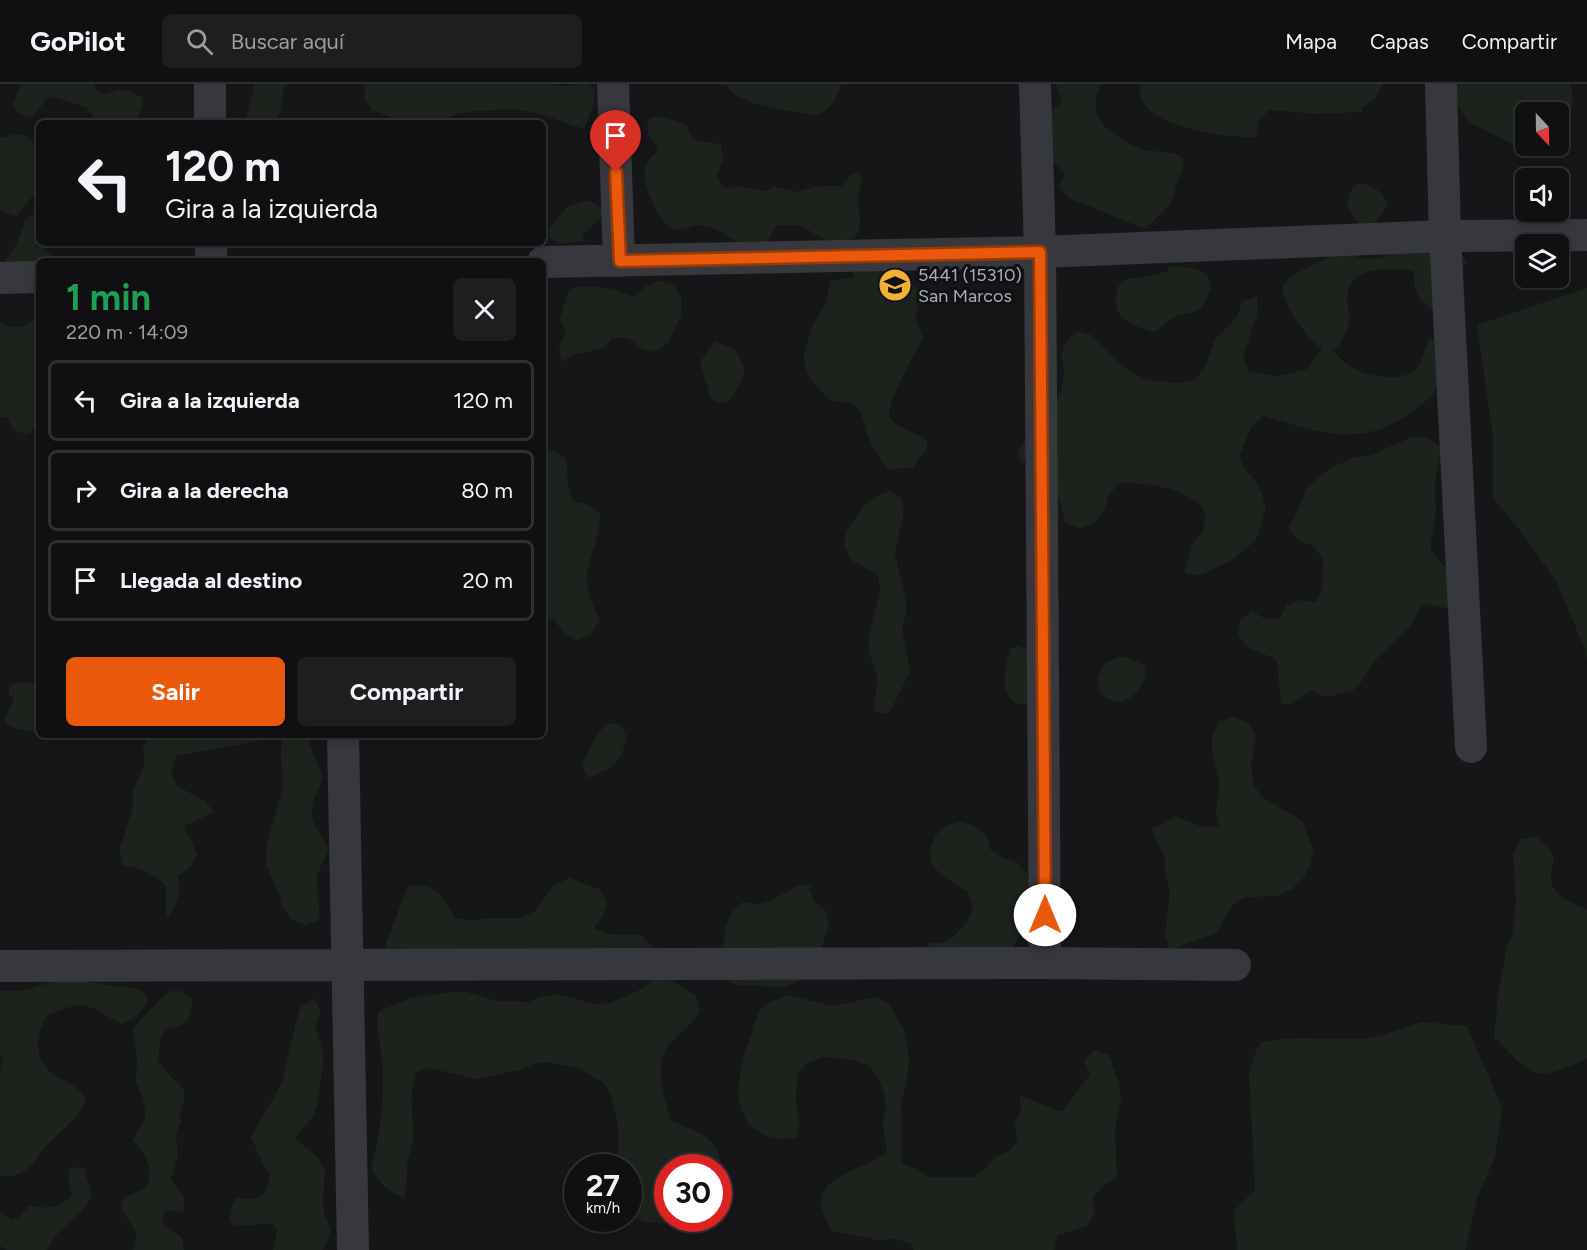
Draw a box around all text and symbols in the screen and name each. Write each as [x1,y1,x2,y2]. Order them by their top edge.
search box [162,14,582,68]
text: GoPilot [30,24,126,58]
icon: search [183,25,216,58]
text: Buscar aquí [231,28,344,55]
text: Mapa [1285,29,1337,54]
text: Capas [1370,29,1429,54]
text: Compartir [1462,29,1557,54]
north arrow [1515,102,1569,156]
map controls [1515,102,1569,288]
pin [590,110,641,172]
icon: arrive [599,119,632,152]
text: 120 m [165,141,281,192]
icon: left [66,144,144,222]
button: sound [1515,168,1569,222]
text: Gira a la izquierda [165,192,378,225]
button: layers [1515,234,1569,288]
place label: 5441 (15310) San Marcos [918,264,1022,307]
school or university icon: 5441 (15310) San Marcos [877,267,913,303]
text: 1 min [66,276,151,319]
button: close [453,278,516,341]
text: 220 m · 14:09 [66,320,188,344]
icon: left [69,384,102,417]
text: Gira a la izquierda [120,387,300,414]
text: 120 m [453,387,513,414]
icon: right [69,474,102,507]
text: Gira a la derecha [120,477,289,504]
text: 80 m [461,477,513,504]
icon: arrive [69,564,102,597]
text: Llegada al destino [120,567,302,594]
text: 20 m [462,567,513,594]
button: Salir [66,657,285,726]
button: Compartir [297,657,516,726]
position arrow [1013,883,1077,947]
speed limit sign: 30 [654,1154,732,1232]
text: 27 [586,1167,620,1204]
text: km/h [586,1199,620,1217]

